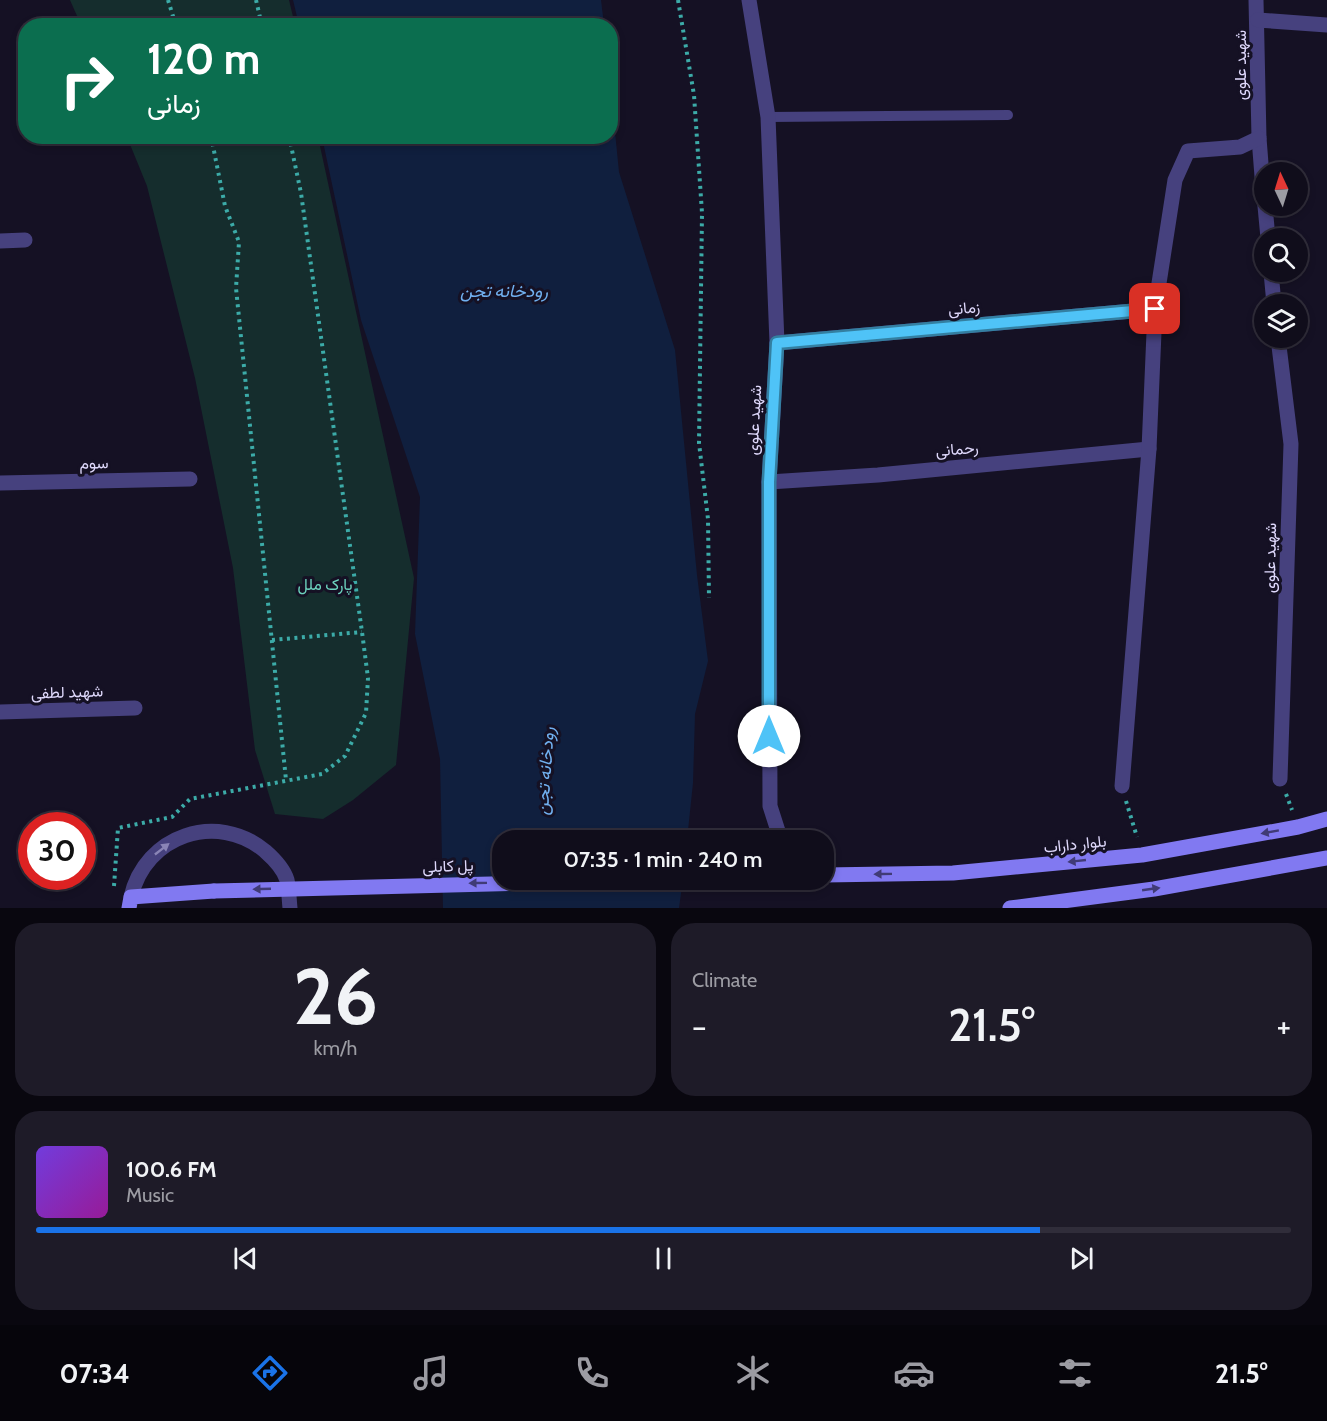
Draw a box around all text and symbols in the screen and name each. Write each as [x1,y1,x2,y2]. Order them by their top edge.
street label: شهید علوی [1231,30,1251,100]
text: 120 m [147,33,260,85]
icon: right [48,42,126,120]
text: زمانی [147,87,201,120]
north arrow [1254,162,1308,216]
map controls [1254,162,1308,348]
button: search [1254,228,1308,282]
water label: رودخانه تجن [460,280,548,302]
pin [1129,283,1180,334]
icon: arrive [1138,292,1171,325]
button: layers [1254,294,1308,348]
street label: زمانی [947,297,981,320]
street label: شهید علوی [743,384,766,456]
street label: رحمانی [935,438,979,461]
street label: سوم [79,453,109,474]
street label: شهید علوی [1260,523,1281,593]
park label: پارک ملل [297,575,353,596]
street label: شهید لطفی [31,681,103,704]
position arrow [737,704,801,768]
water label: رودخانه تجن [531,726,559,816]
speed limit sign: 30 [18,812,96,890]
one-way arrow [1260,828,1279,837]
street label: بلوار داراب [1043,831,1108,858]
one-way arrow [154,843,170,855]
text: 07:35 · 1 min · 240 m [564,846,762,873]
street label: پل کابلی [422,856,474,878]
one-way arrow [1068,856,1087,866]
one-way arrow [873,869,892,879]
one-way arrow [468,878,487,888]
one-way arrow [253,885,272,894]
one-way arrow [1142,885,1161,894]
text: 26 [293,949,378,1044]
text: Climate [692,968,757,992]
text: 21.5° [948,998,1035,1052]
text: − [692,1006,707,1046]
text: + [1276,1006,1291,1046]
text: km/h [314,1036,357,1060]
text: 100.6 FM [126,1156,217,1183]
text: Music [126,1183,174,1207]
icon: previous [229,1242,262,1275]
icon: pause [647,1242,680,1275]
icon: next [1065,1242,1098,1275]
icon: directions [249,1352,291,1394]
icon: music [410,1352,452,1394]
icon: phone [571,1352,613,1394]
icon: climate [732,1352,774,1394]
icon: car [893,1352,935,1394]
icon: filters [1054,1352,1096,1394]
text: 07:34 [60,1357,130,1390]
text: 21.5° [1215,1357,1267,1390]

